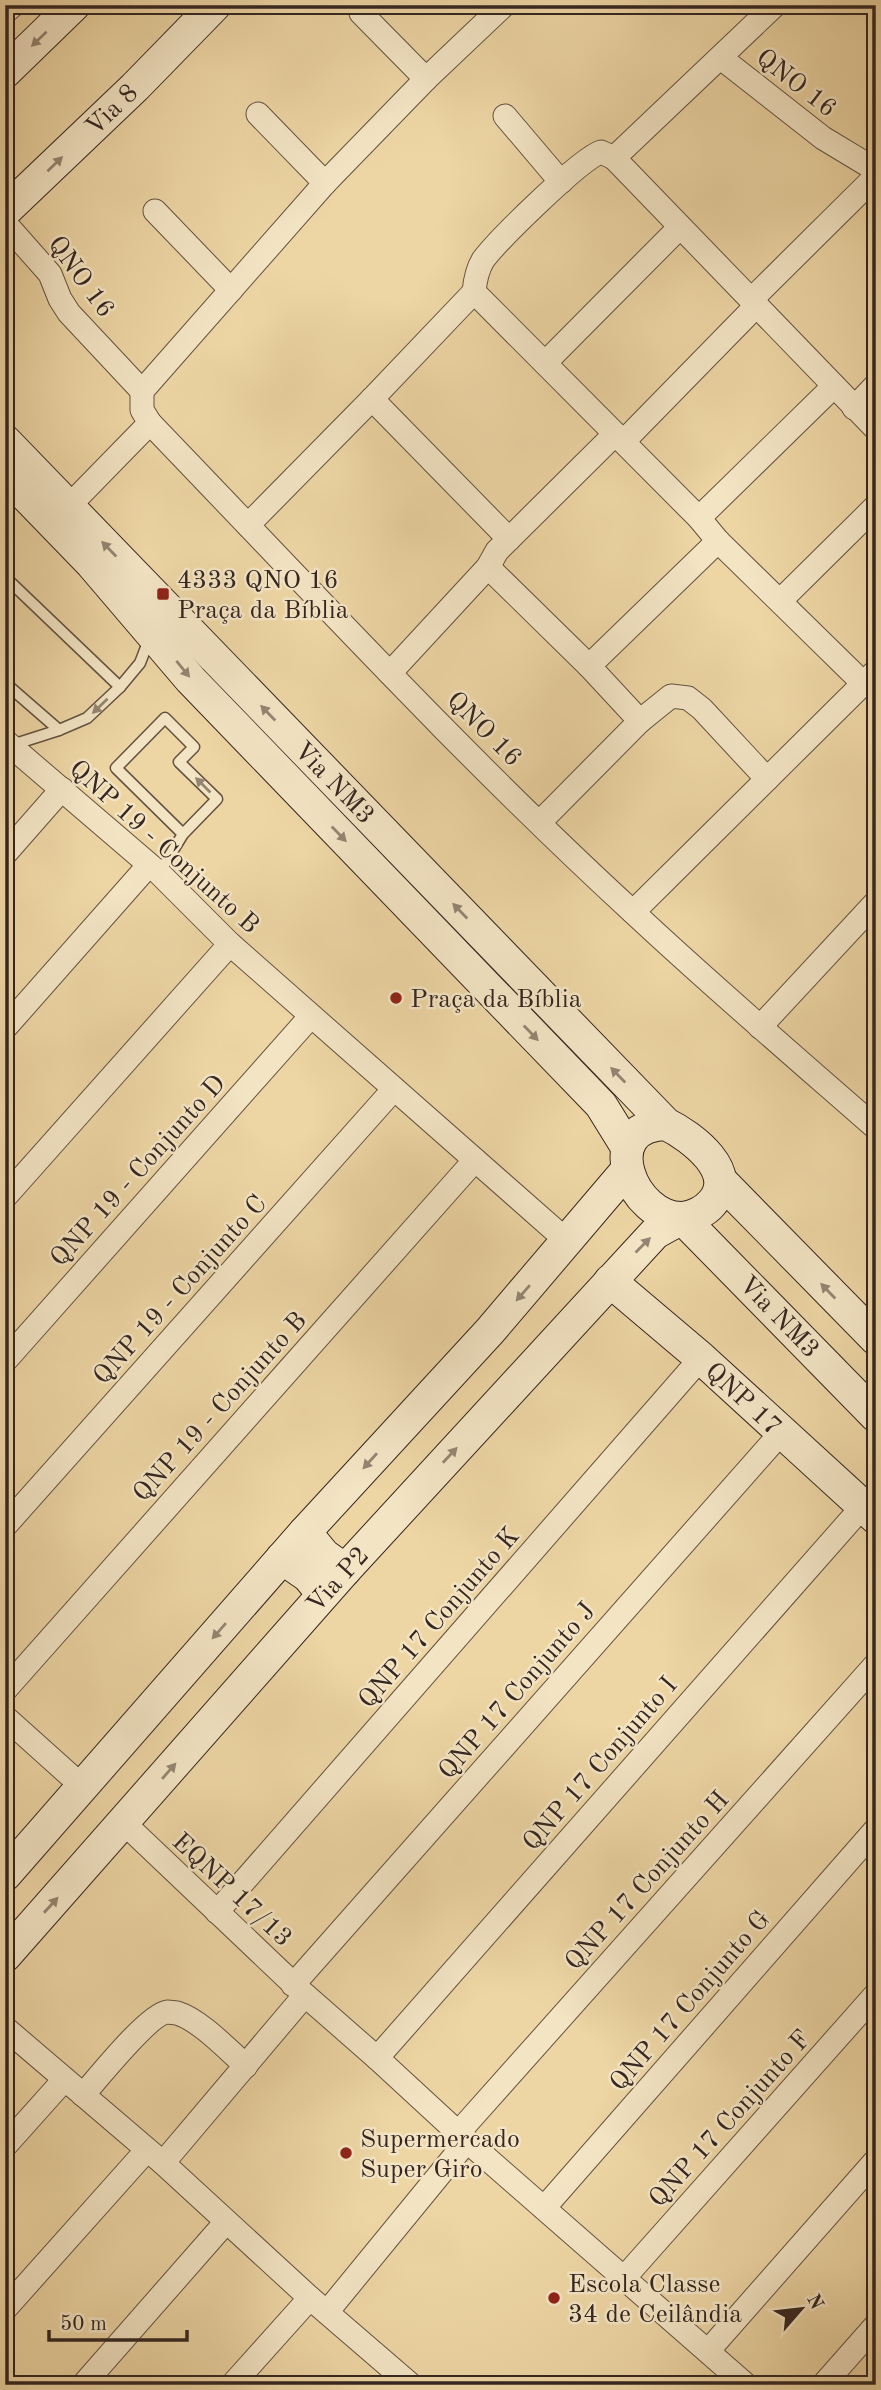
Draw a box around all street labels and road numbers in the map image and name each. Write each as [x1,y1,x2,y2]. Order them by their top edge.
street label: QNO 16 [751,44,841,123]
street label: Via 8 [81,80,143,141]
street label: QNO 16 [42,232,118,323]
street label: QNO 16 [441,687,526,772]
street label: Via NM3 [288,737,379,829]
street label: QNP 19 - Conjunto B [64,756,264,939]
street label: QNP 19 - Conjunto D [46,1071,231,1272]
street label: QNP 19 - Conjunto C [89,1191,272,1390]
street label: Via NM3 [733,1271,824,1363]
street label: QNP 19 - Conjunto B [129,1307,312,1507]
street label: QNP 17 [700,1358,786,1441]
street label: QNP 17 Conjunto K [354,1523,525,1714]
street label: Via P2 [302,1542,375,1618]
street label: QNP 17 Conjunto J [434,1598,601,1785]
street label: QNP 17 Conjunto I [518,1672,683,1856]
street label: QNP 17 Conjunto H [561,1787,734,1976]
street label: EQNP 17/13 [167,1829,297,1952]
street label: QNP 17 Conjunto G [606,1906,776,2096]
street label: QNP 17 Conjunto F [645,2026,816,2213]

